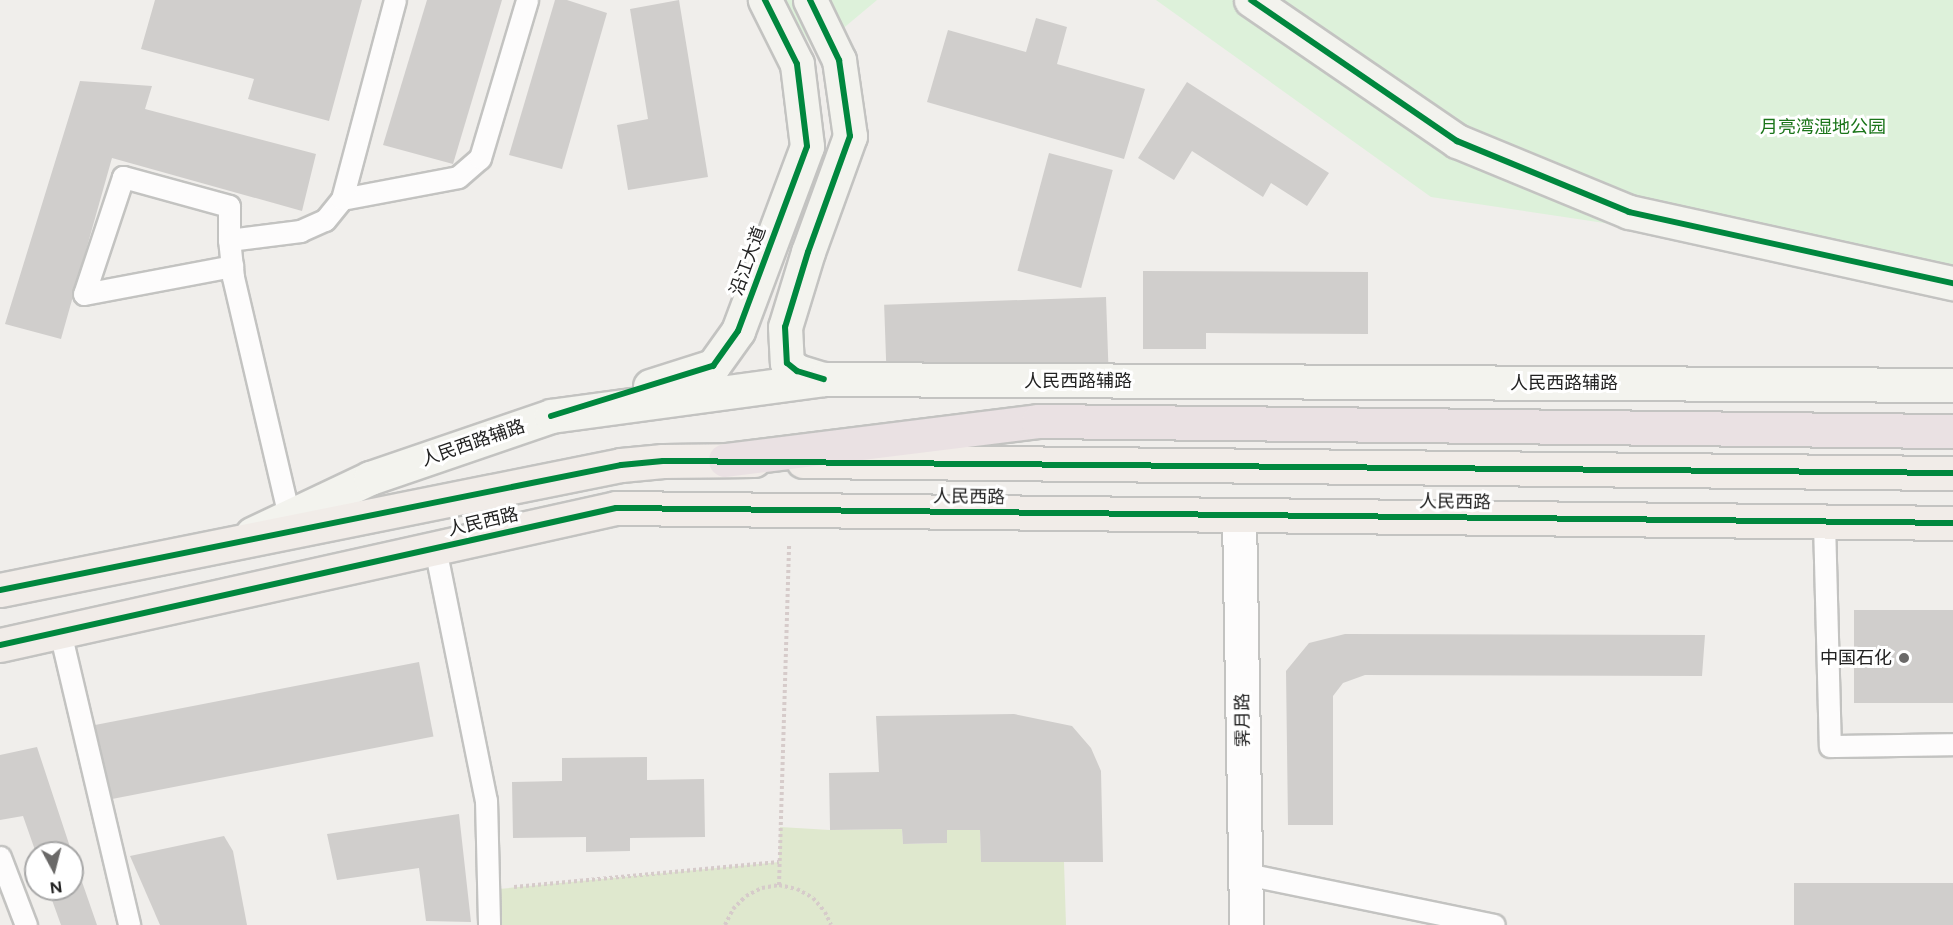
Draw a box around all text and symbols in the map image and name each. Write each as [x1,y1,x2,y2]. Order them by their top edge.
park label: 月亮湾湿地公园 [1760,116,1886,138]
street label: 沿江大道 [726,223,770,299]
street label: 人民西路辅路 [1024,370,1132,392]
street label: 人民西路辅路 [1510,372,1618,394]
street label: 人民西路辅路 [418,415,528,471]
street label: 人民西路 [933,486,1005,508]
street label: 人民西路 [1419,491,1491,513]
street label: 人民西路 [445,503,521,541]
place label: 中国石化 [1820,647,1892,669]
marker: 中国石化 [1897,651,1911,665]
street label: 霁月路 [1232,693,1254,747]
north arrow [24,841,84,901]
text: N [49,877,63,898]

